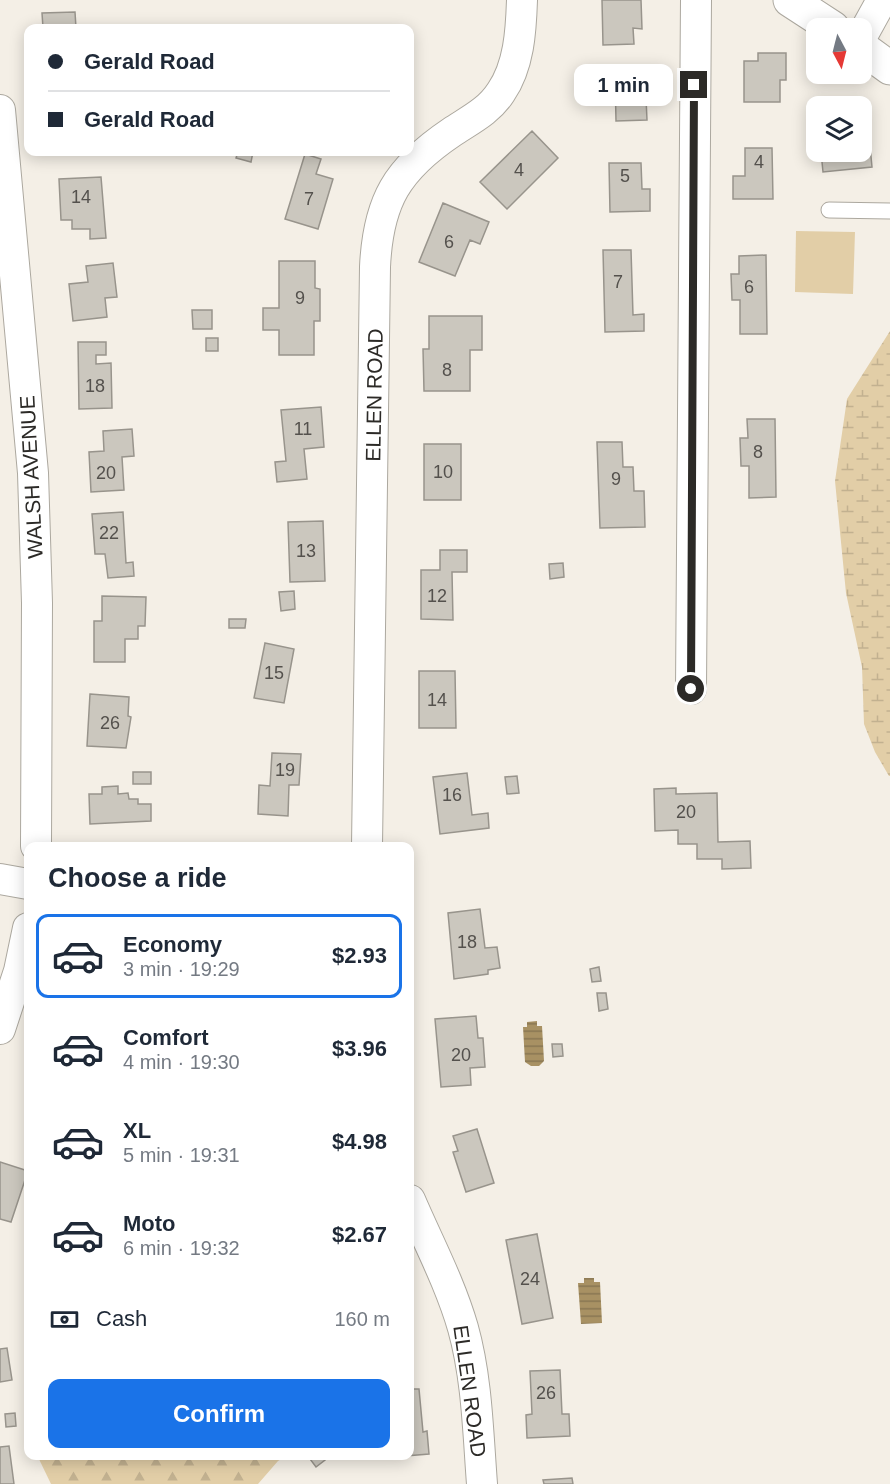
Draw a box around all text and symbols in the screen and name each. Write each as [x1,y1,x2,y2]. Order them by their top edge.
north arrow [806,18,872,84]
map controls [806,18,872,162]
text: Gerald Road [84,49,215,74]
callout: 1 min [574,64,673,106]
route end [680,71,707,98]
text: 1 min [597,74,650,96]
button: layers [806,96,872,162]
text: Gerald Road [84,107,215,132]
house number: 4 [754,152,764,172]
house number: 4 [514,160,524,180]
house number: 5 [620,166,630,186]
house number: 14 [71,187,91,207]
house number: 7 [304,189,314,209]
house number: 6 [444,232,454,252]
house number: 7 [613,272,623,292]
house number: 6 [744,277,754,297]
house number: 9 [295,288,305,308]
street label: ELLEN ROAD [361,328,387,462]
house number: 8 [442,360,452,380]
house number: 18 [85,376,105,396]
street label: WALSH AVENUE [15,395,47,559]
house number: 11 [294,419,312,439]
house number: 8 [753,442,763,462]
house number: 10 [433,462,453,482]
house number: 20 [96,463,116,483]
house number: 9 [611,469,621,489]
house number: 22 [99,523,119,543]
house number: 13 [296,541,316,561]
house number: 12 [427,586,447,606]
house number: 15 [264,663,284,683]
route start [677,675,704,702]
house number: 14 [427,690,447,710]
house number: 26 [100,713,120,733]
house number: 19 [275,760,295,780]
house number: 16 [442,785,462,805]
house number: 20 [676,802,696,822]
text: Choose a ride [48,863,227,893]
icon: car [51,929,105,983]
text: Economy [123,932,222,957]
house number: 18 [457,932,477,952]
text: $2.93 [332,943,387,968]
text: 3 min · 19:29 [123,958,240,980]
icon: car [51,1022,105,1076]
text: Comfort [123,1025,209,1050]
text: $3.96 [332,1036,387,1061]
house number: 20 [451,1045,471,1065]
text: 4 min · 19:30 [123,1051,240,1073]
icon: car [51,1115,105,1169]
text: XL [123,1118,151,1143]
text: $4.98 [332,1129,387,1154]
text: 5 min · 19:31 [123,1144,240,1166]
icon: car [51,1208,105,1262]
text: Moto [123,1211,176,1236]
text: $2.67 [332,1222,387,1247]
text: 6 min · 19:32 [123,1237,240,1259]
house number: 24 [520,1269,540,1289]
icon: cash [48,1303,81,1336]
text: Cash [96,1306,147,1331]
text: 160 m [334,1308,390,1330]
street label: ELLEN ROAD [449,1324,491,1458]
button: Confirm [48,1379,390,1448]
house number: 26 [536,1383,556,1403]

